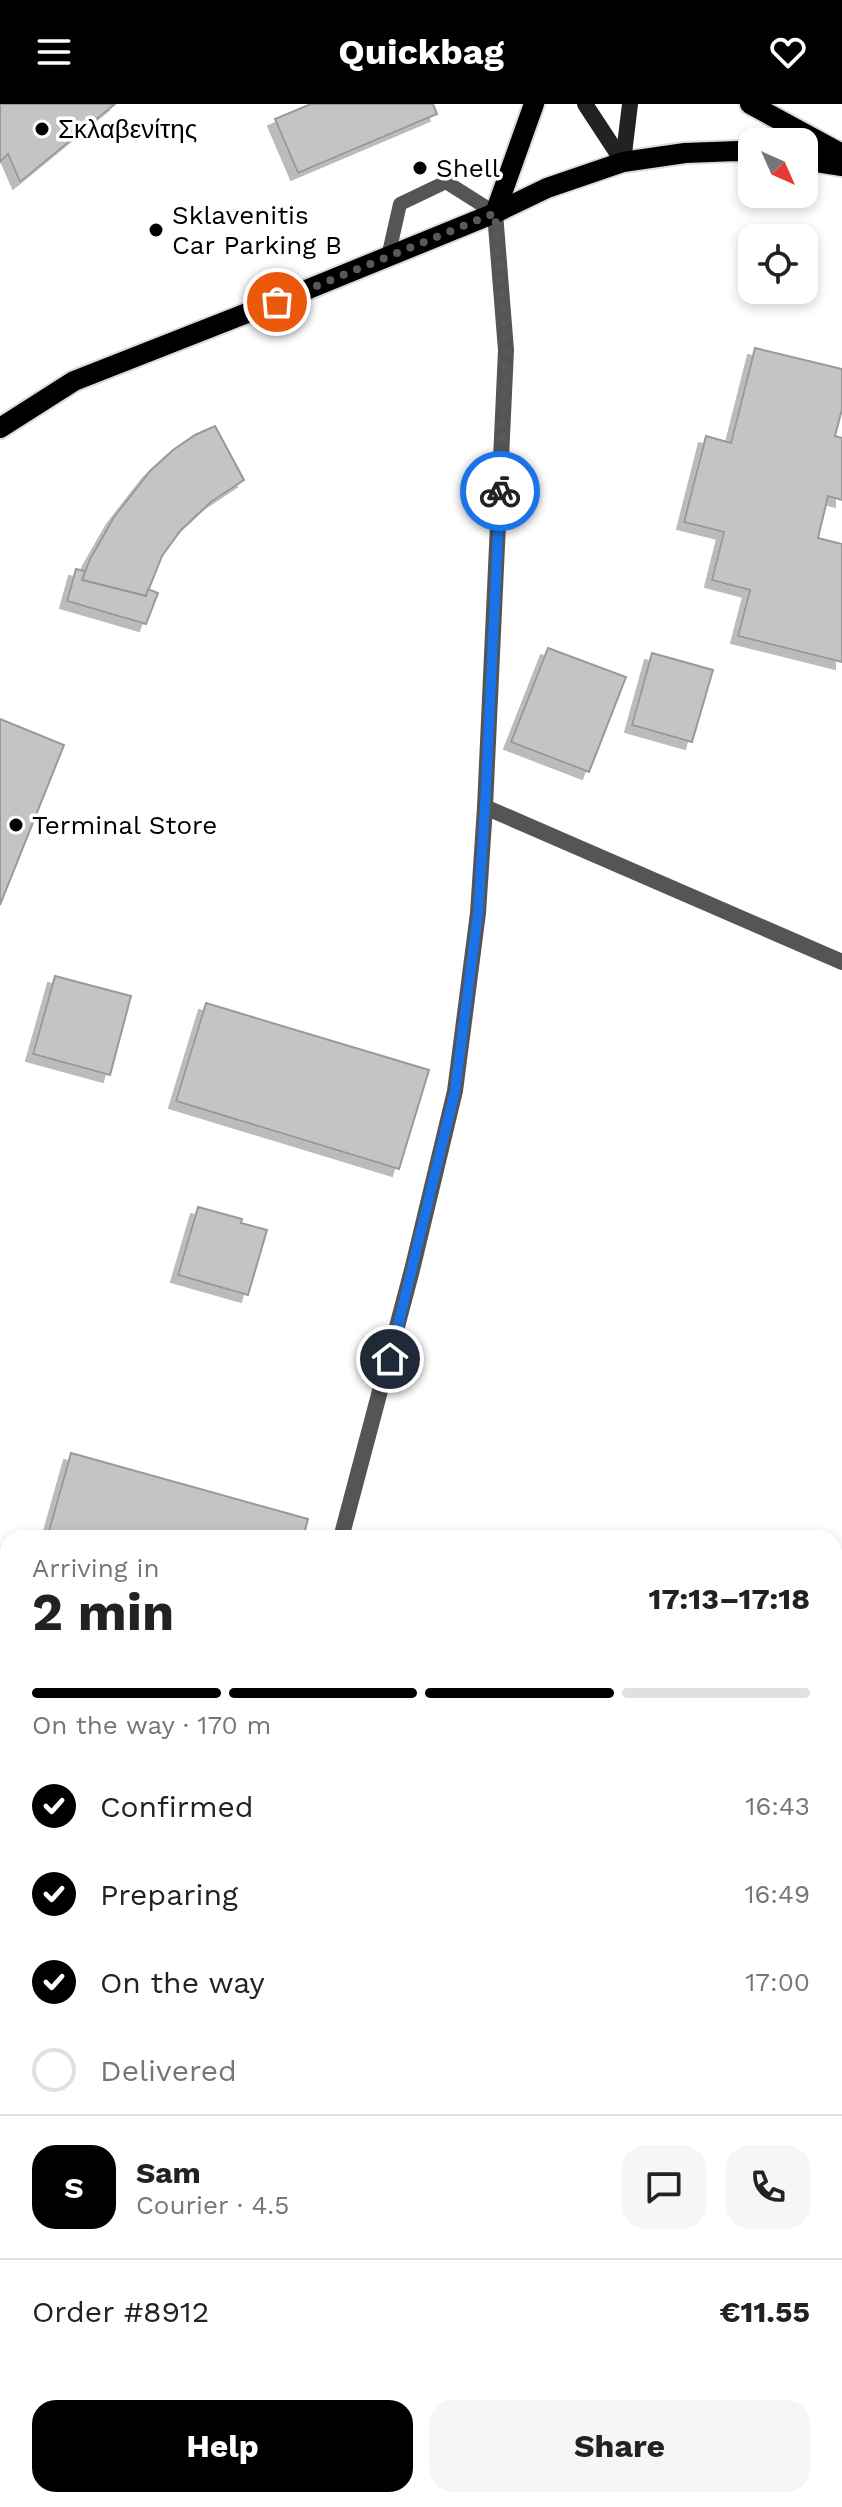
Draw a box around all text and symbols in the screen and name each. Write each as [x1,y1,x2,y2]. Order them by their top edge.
icon: menu [32,30,76,74]
icon: heart [766,30,810,74]
text: Quickbag [338,31,504,73]
place label: Σκλαβενίτης [58,114,197,144]
marker: Σκλαβενίτης [33,120,51,138]
north arrow [738,128,818,208]
map controls [738,128,818,304]
place label: Shell [436,153,500,183]
marker: Shell [411,159,429,177]
place label: Sklavenitis Car Parking B [172,200,342,260]
marker: Sklavenitis Car Parking B [147,221,165,239]
button: locate [738,224,818,304]
pin [243,268,311,336]
icon: bag [255,280,299,324]
courier [460,451,540,531]
icon: bike [478,469,522,513]
place label: Terminal Store [32,810,217,840]
marker: Terminal Store [7,816,25,834]
pin [356,1325,424,1393]
icon: home [368,1337,412,1381]
text: Arriving in [32,1553,160,1583]
text: 17:13–17:18 [649,1581,810,1616]
text: 2 min [32,1582,174,1643]
text: On the way · 170 m [32,1710,271,1740]
icon: check [32,1784,76,1828]
text: Confirmed [100,1789,254,1824]
text: 16:43 [745,1791,810,1821]
icon: check [32,1872,76,1916]
text: Preparing [100,1877,238,1912]
text: 16:49 [744,1879,810,1909]
icon: check [32,1960,76,2004]
text: On the way [100,1965,265,2000]
text: 17:00 [745,1967,810,1997]
text: Delivered [100,2053,237,2088]
button: chat [622,2145,706,2229]
button: phone [726,2145,810,2229]
text: Sam [136,2155,201,2190]
text: S [64,2170,84,2205]
text: Courier · 4.5 [136,2190,289,2220]
text: Order #8912 [32,2294,209,2329]
text: €11.55 [719,2294,810,2329]
button: Help [32,2400,413,2492]
button: Share [429,2400,810,2492]

